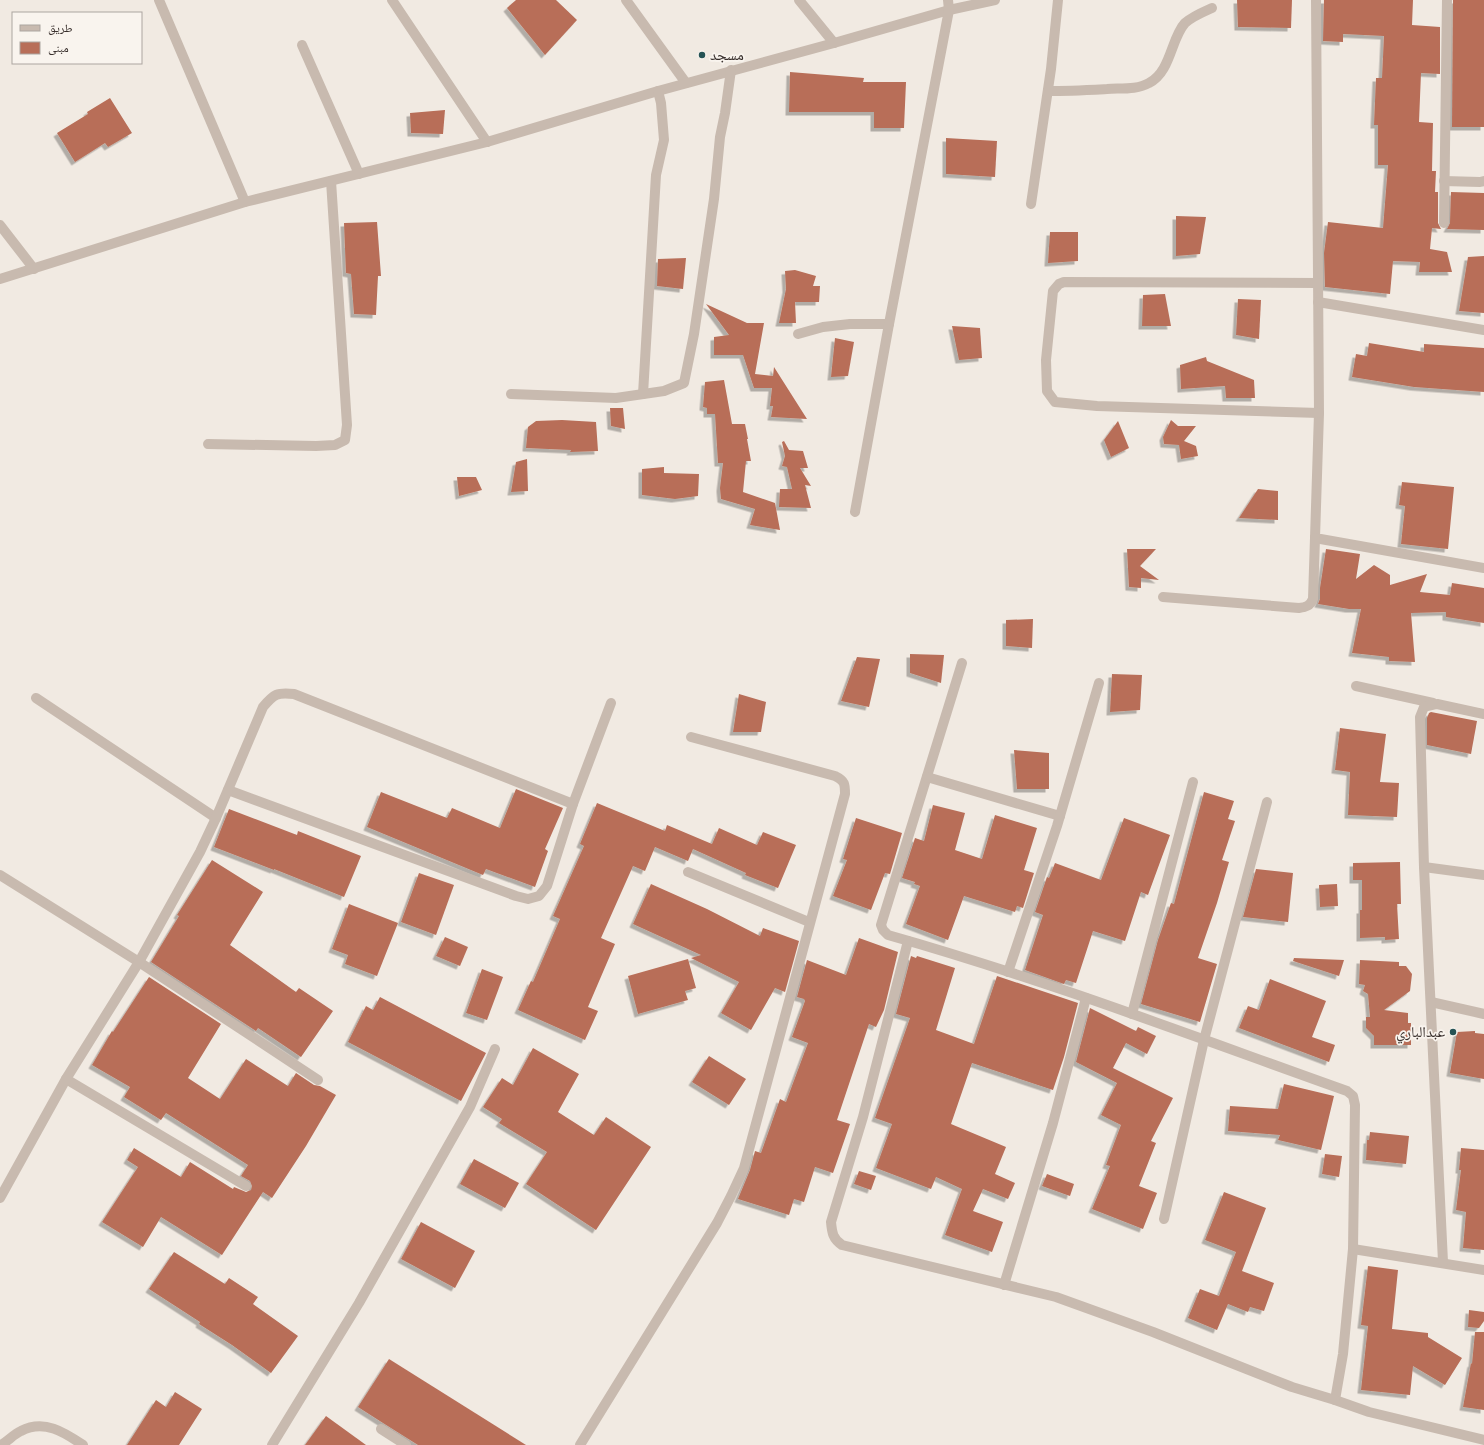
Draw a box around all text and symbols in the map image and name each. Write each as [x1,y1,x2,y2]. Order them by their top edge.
legend [12,12,142,64]
text: طريق [48,19,73,37]
text: مبنى [48,39,69,57]
place label: مسجد [710,44,744,66]
marker: مسجد [697,50,707,60]
place label: عبدالباري [1396,1021,1445,1044]
marker: عبدالباري [1448,1027,1458,1037]

